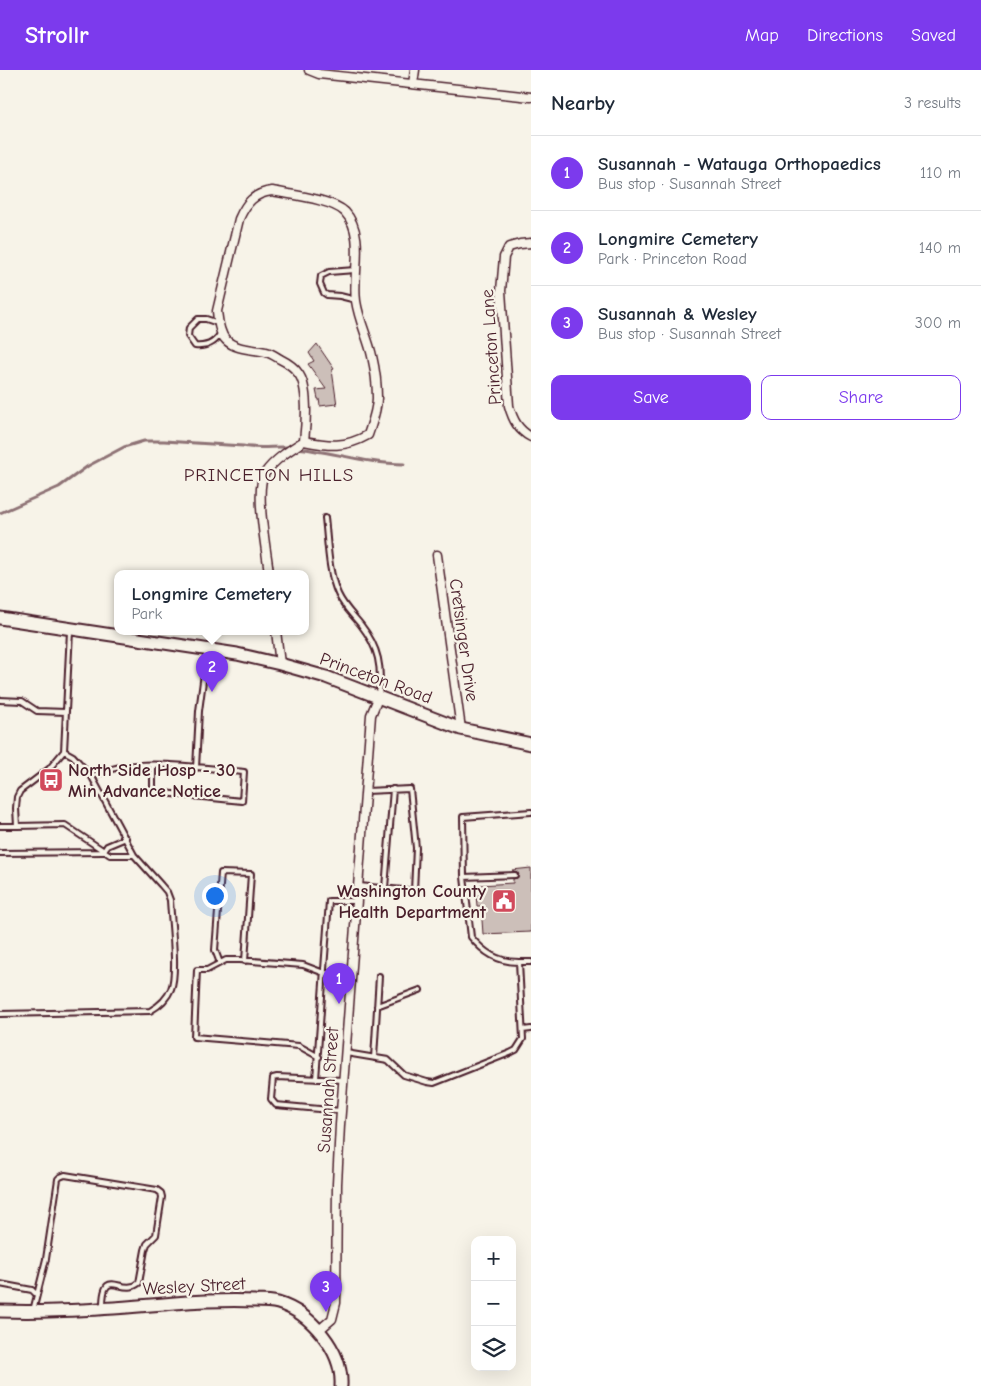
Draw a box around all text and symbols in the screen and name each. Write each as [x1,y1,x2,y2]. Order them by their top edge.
text: Strollr [25,21,89,49]
text: Map [745,25,779,46]
text: Directions [807,25,883,46]
text: Saved [911,25,956,46]
text: Nearby [551,91,615,115]
text: 3 results [904,94,961,112]
text: Susannah - Watauga Orthopaedics [598,153,881,175]
text: 1 [564,164,570,182]
text: 110 m [920,164,961,182]
text: Bus stop · Susannah Street [598,175,781,193]
text: Longmire Cemetery [598,228,758,250]
text: 2 [563,239,571,257]
text: 140 m [919,239,961,257]
text: Park · Princeton Road [598,250,747,268]
street label: Princeton Lane [477,288,506,406]
text: Susannah & Wesley [598,303,757,325]
text: 3 [563,314,571,332]
text: 300 m [915,314,961,332]
text: Bus stop · Susannah Street [598,325,781,343]
button: Save [551,375,751,420]
button: Share [761,375,961,420]
district label: PRINCETON HILLS [184,464,354,486]
popup [114,570,309,635]
street label: Cretsinger Drive [444,577,483,703]
text: Longmire Cemetery [132,583,291,605]
text: Park [132,605,162,623]
street label: Princeton Road [317,648,435,709]
pin: 2 [196,651,228,692]
place label: North Side Hosp - 30 Min Advance Notice [68,760,236,802]
bus stop icon: North Side Hosp - 30 Min Advance Notice [38,767,64,793]
place label: Washington County Health Department [337,881,487,923]
your location [202,883,228,909]
public building icon: Washington County Health Department [491,888,517,914]
pin: 1 [323,963,355,1004]
street label: Susannah Street [314,1026,343,1154]
map controls [471,1236,516,1371]
button: + [471,1236,516,1281]
pin: 3 [310,1271,342,1312]
street label: Wesley Street [142,1273,247,1300]
button: − [471,1281,516,1326]
button: layers [471,1326,516,1371]

